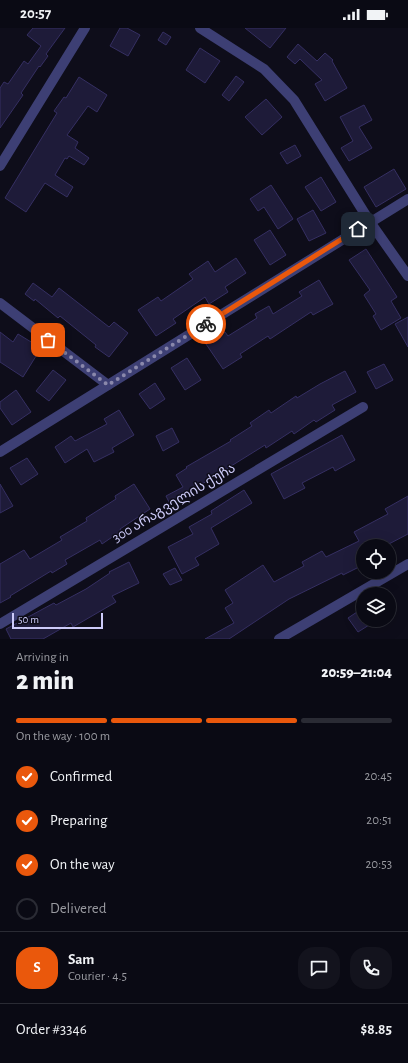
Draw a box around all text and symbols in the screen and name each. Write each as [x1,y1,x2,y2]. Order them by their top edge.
text: 20:57 [20,6,51,21]
pin [341,212,375,246]
icon: home [347,218,369,240]
courier [186,304,226,344]
icon: bike [195,313,217,335]
pin [31,323,65,357]
icon: bag [37,329,59,351]
street label: 300 არაგველის ქუჩა [110,460,238,546]
map controls [356,539,396,627]
button: locate [356,539,396,579]
button: layers [356,587,396,627]
scale bar [12,611,103,630]
text: 50 m [18,614,39,625]
text: Arriving in [16,651,69,664]
text: 20:59–21:04 [321,665,392,680]
text: 2 min [16,668,74,694]
text: On the way · 100 m [16,730,110,743]
icon: check [16,766,38,788]
text: Confirmed [50,769,112,784]
text: 20:45 [365,770,392,783]
icon: check [16,810,38,832]
text: Preparing [50,813,107,828]
text: 20:51 [366,814,392,827]
icon: check [16,854,38,876]
text: On the way [50,857,115,872]
text: 20:53 [365,858,392,871]
text: Delivered [50,901,107,916]
button: chat [298,947,340,989]
button: phone [350,947,392,989]
text: Sam [68,952,94,967]
text: S [33,960,41,975]
text: Courier · 4.5 [68,970,127,983]
text: Order #3346 [16,1022,87,1037]
text: $8.85 [361,1022,392,1037]

